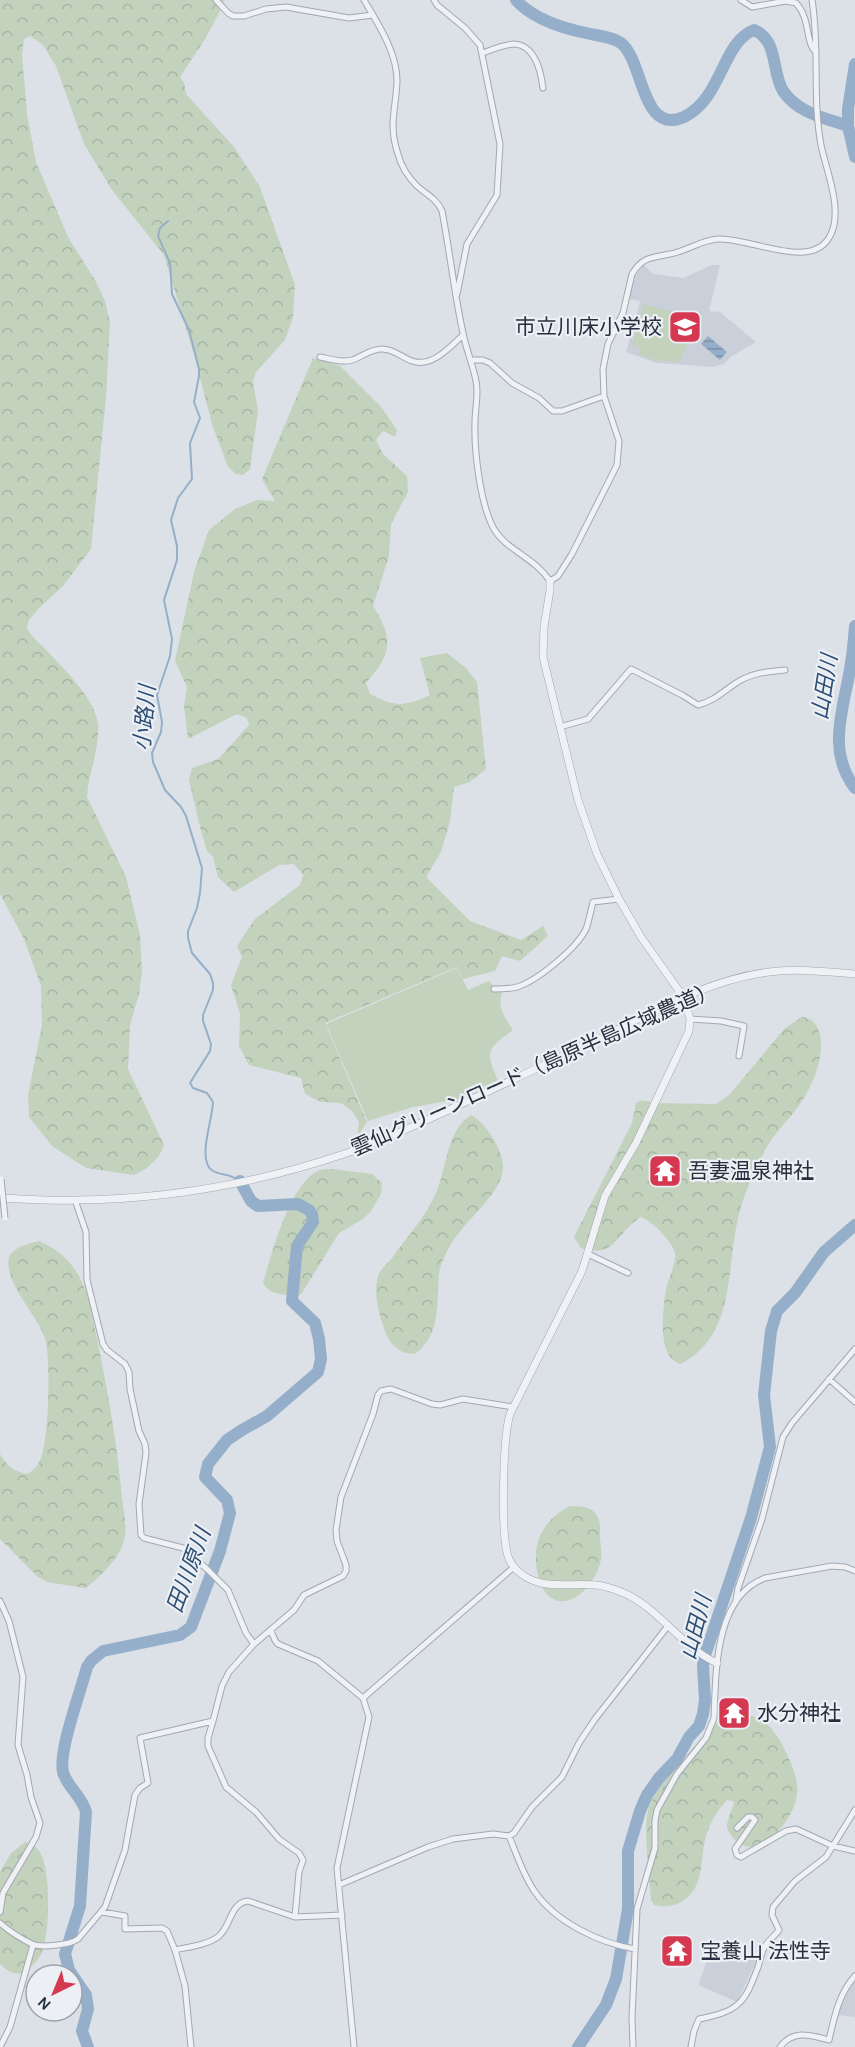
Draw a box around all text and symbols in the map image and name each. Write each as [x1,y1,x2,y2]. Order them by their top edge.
school or university icon: 市立川床小学校 [667,309,703,345]
place label: 市立川床小学校 [515,315,662,339]
water label: 山田川 [807,651,843,722]
water label: 小路川 [129,682,161,752]
street label: 雲仙グリーンロード（島原半島広域農道） [347,977,721,1161]
temple icon: 吾妻温泉神社 [647,1153,683,1189]
place label: 吾妻温泉神社 [688,1159,814,1183]
water label: 田川原川 [162,1523,217,1616]
water label: 山田川 [675,1590,718,1663]
temple icon: 水分神社 [716,1695,752,1731]
place label: 水分神社 [757,1701,841,1725]
temple icon: 宝養山 法性寺 [659,1933,695,1969]
place label: 宝養山 法性寺 [700,1939,831,1963]
north arrow [24,1963,84,2023]
text: N [33,1993,55,2014]

